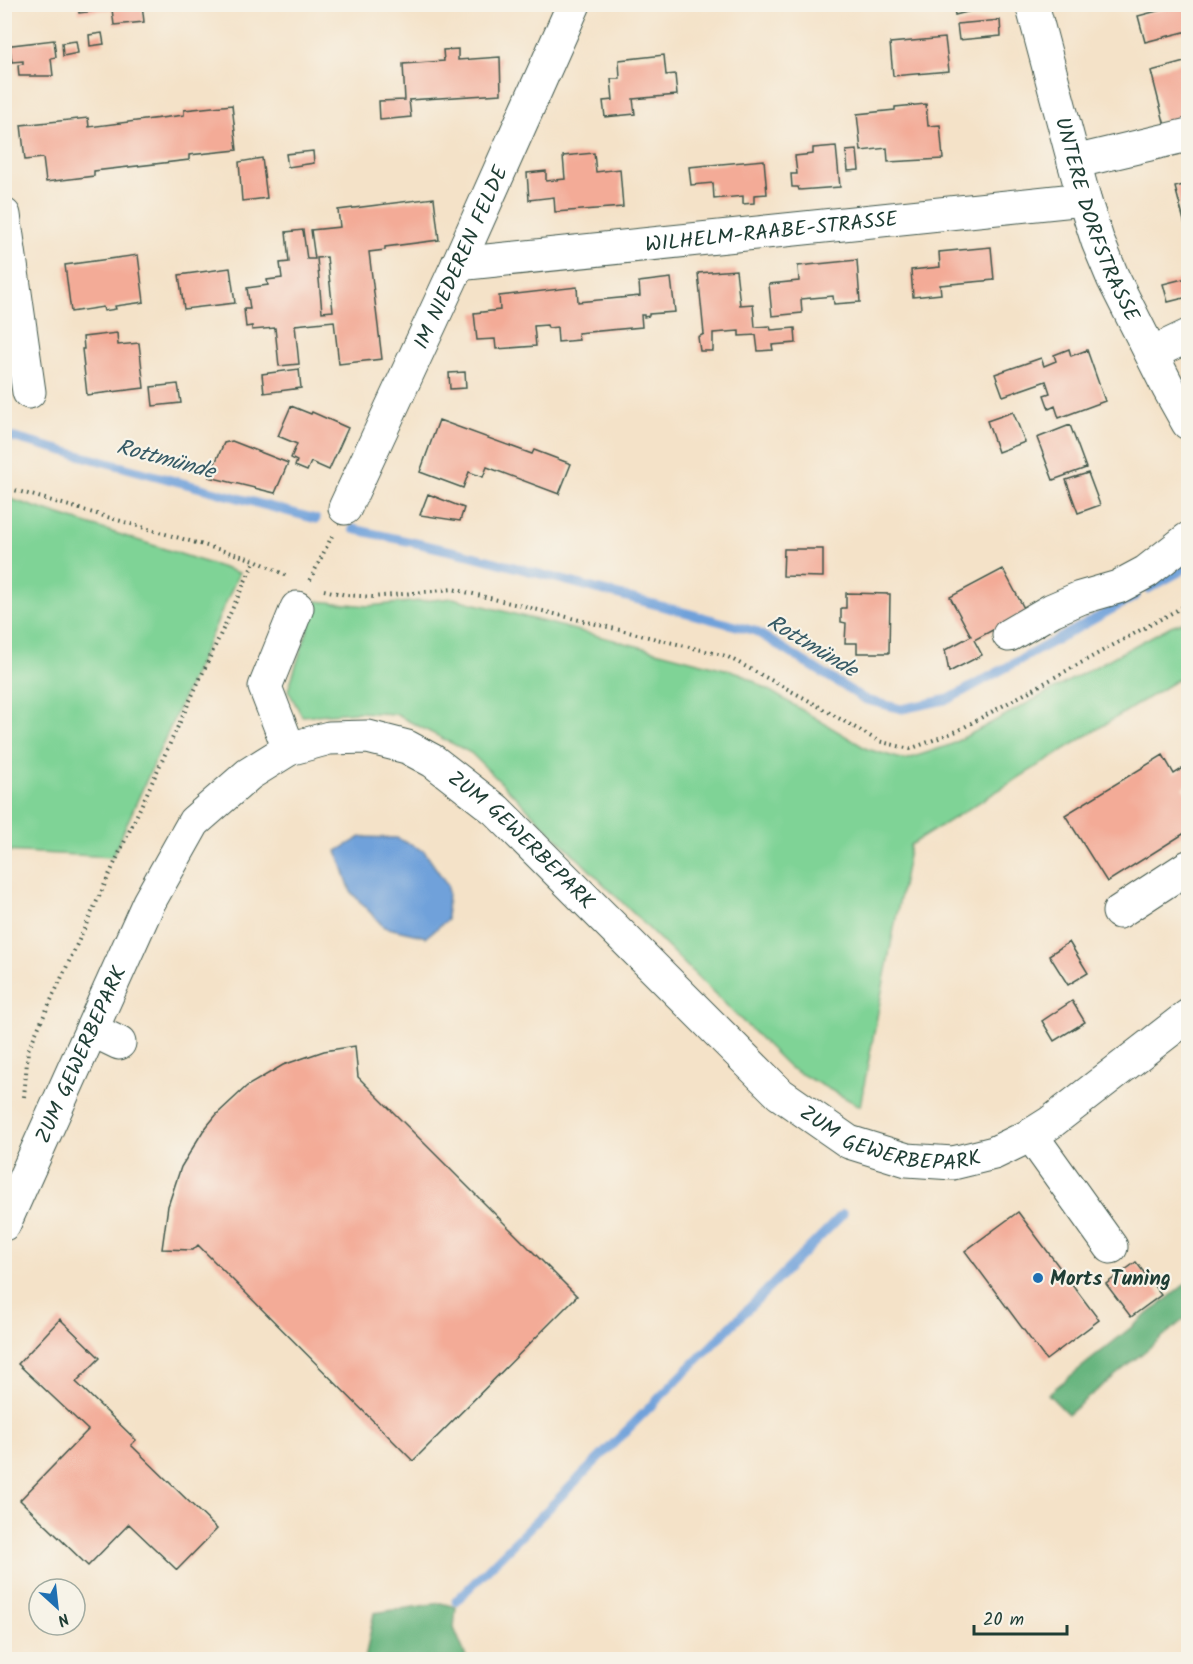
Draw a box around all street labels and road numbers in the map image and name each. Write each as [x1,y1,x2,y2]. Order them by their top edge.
street label: UNTERE DORFSTRASSE [1045,114,1148,328]
street label: IM NIEDEREN FELDE [406,160,518,355]
street label: WILHELM-RAABE-STRASSE [644,203,900,262]
street label: ZUM GEWERBEPARK [440,763,602,918]
street label: ZUM GEWERBEPARK [27,961,136,1149]
street label: ZUM GEWERBEPARK [792,1097,985,1181]

